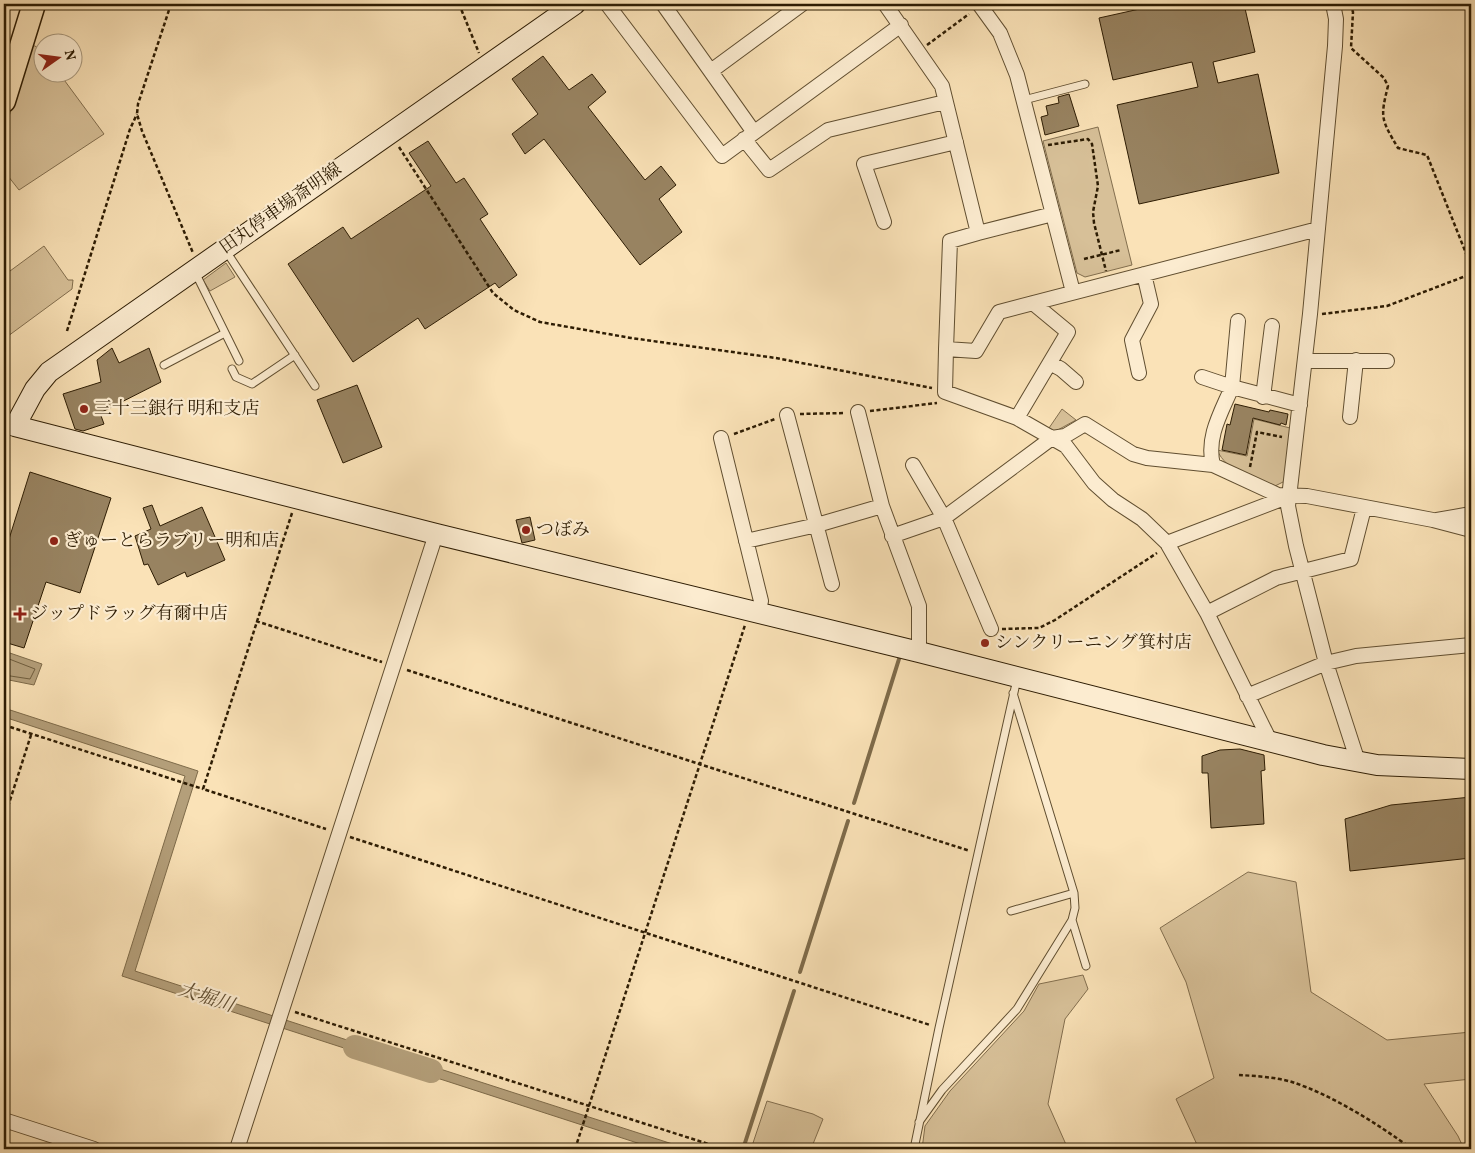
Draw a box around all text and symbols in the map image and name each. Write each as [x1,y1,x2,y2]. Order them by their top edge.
north arrow [32,32,82,82]
text: N [59,48,80,62]
street label: 田丸停車場斎明線 [215,157,347,261]
place label: 三十三銀行 明和支店 [94,397,260,422]
marker: 三十三銀行 明和支店 [78,403,90,415]
place label: つぼみ [536,518,590,543]
marker: つぼみ [520,524,532,536]
place label: ぎゅーとらラブリー明和店 [64,529,279,554]
marker: ぎゅーとらラブリー明和店 [48,535,60,547]
place label: ジップドラッグ有爾中店 [30,602,228,627]
marker: ジップドラッグ有爾中店 [14,608,26,620]
place label: シンクリーニング箕村店 [995,631,1192,656]
marker: シンクリーニング箕村店 [979,637,991,649]
water label: 大堀川 [175,977,239,1020]

